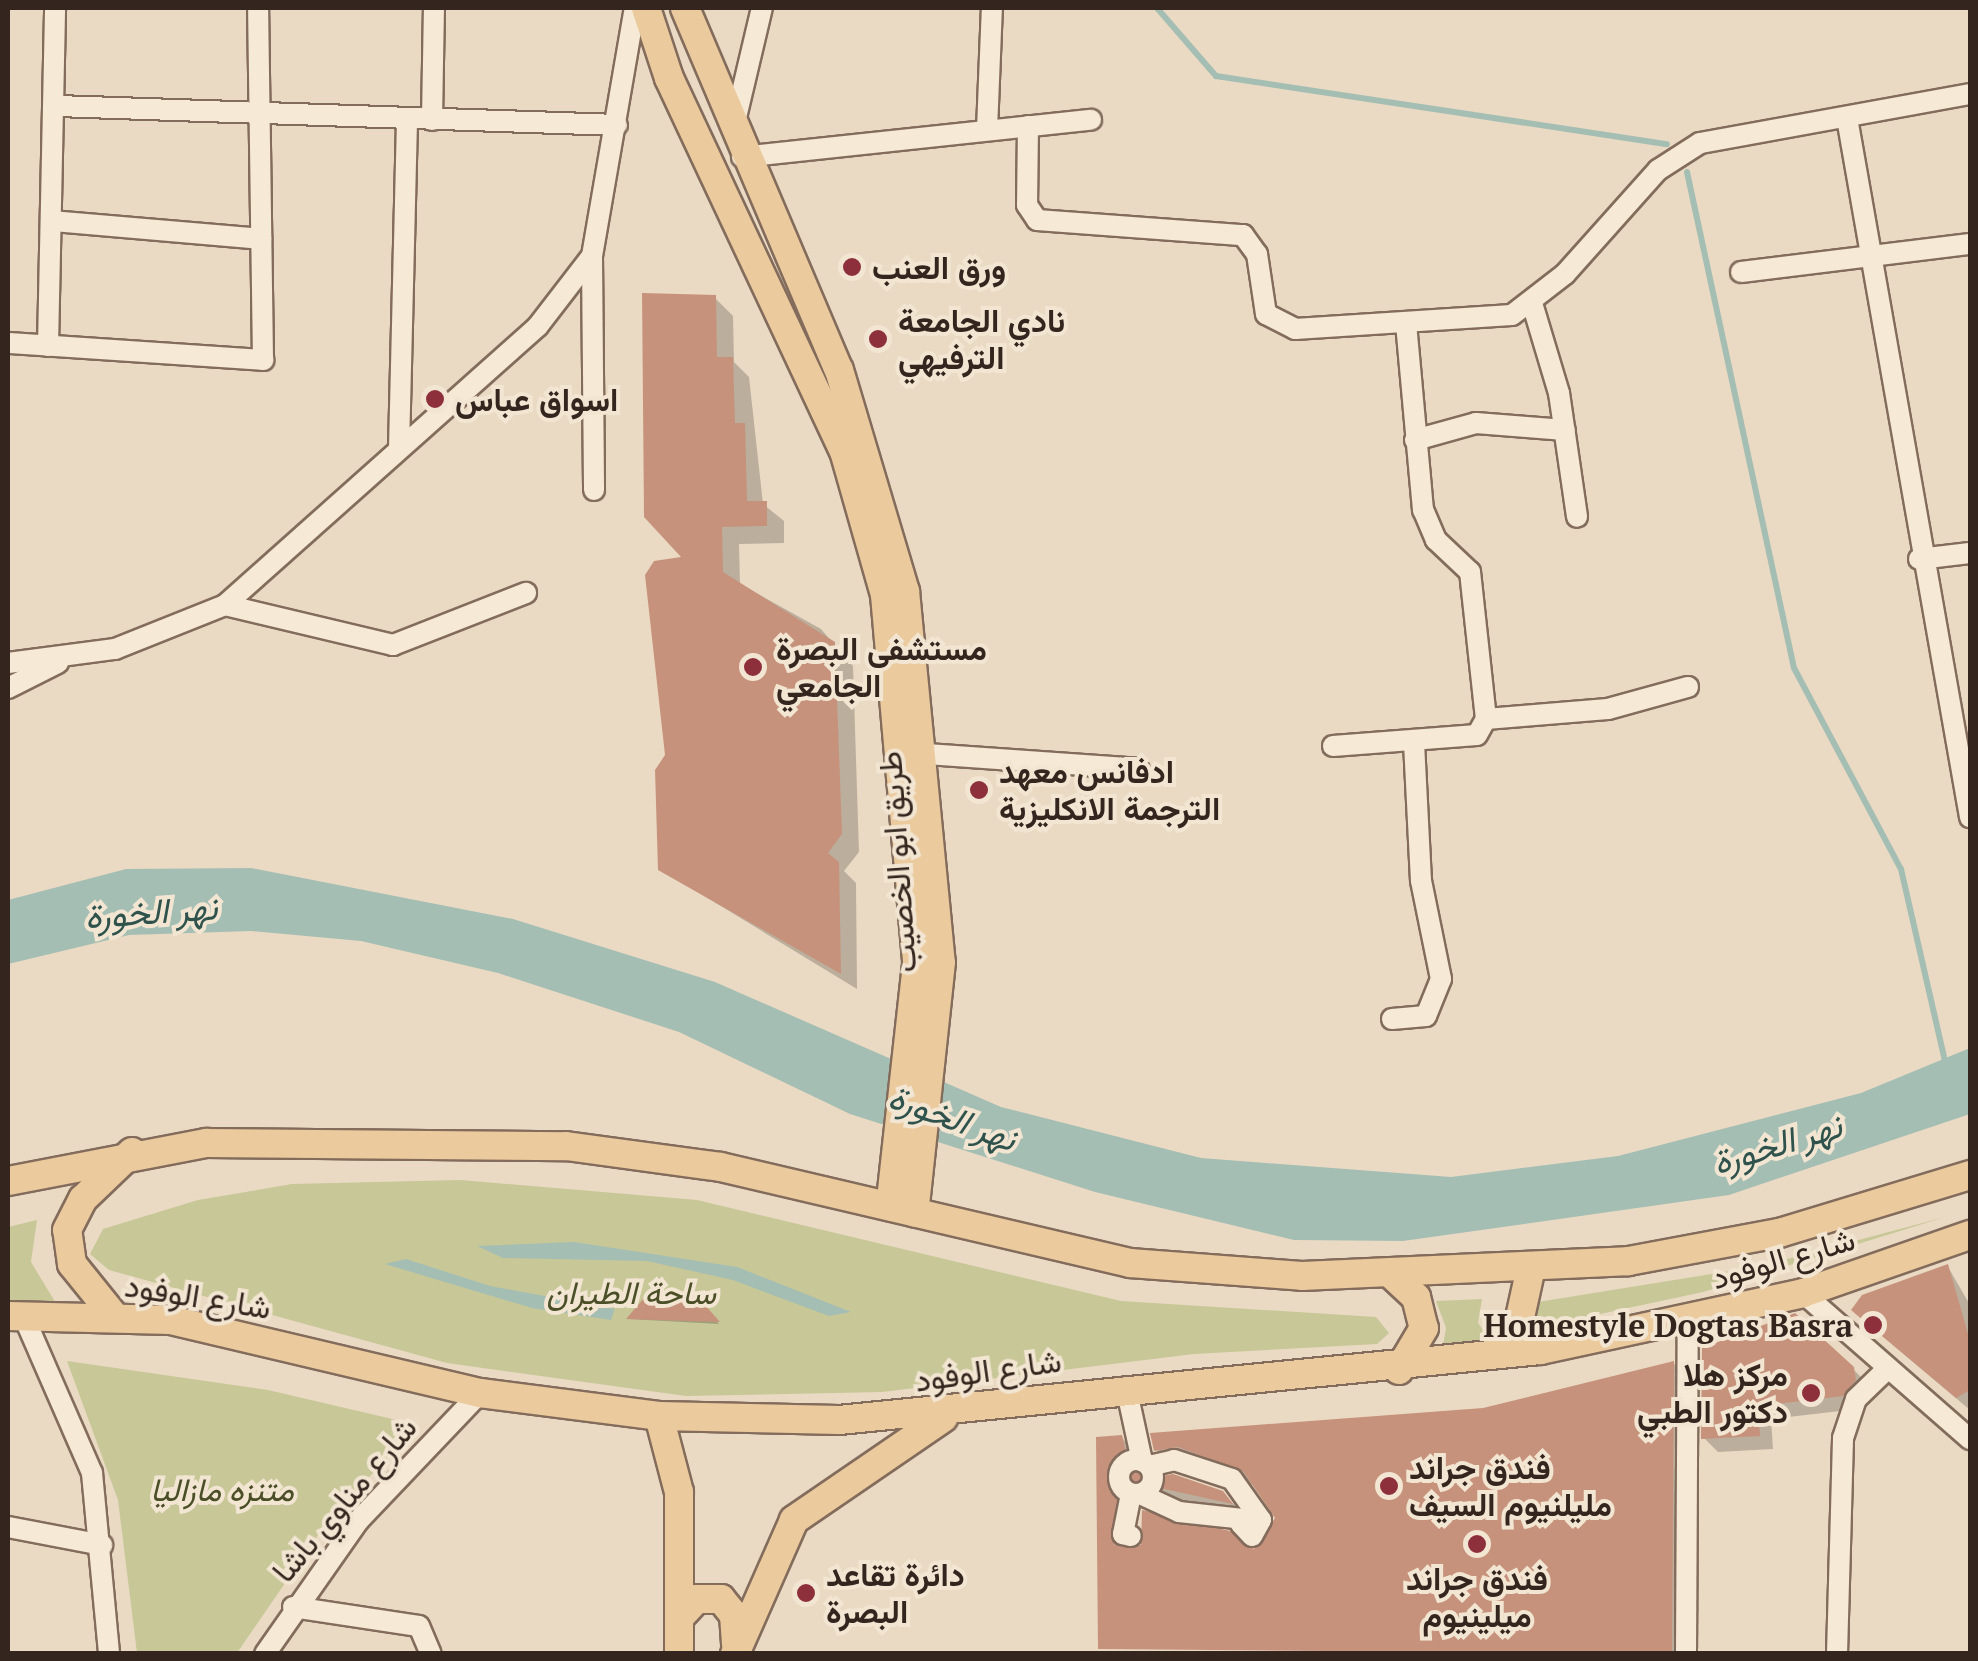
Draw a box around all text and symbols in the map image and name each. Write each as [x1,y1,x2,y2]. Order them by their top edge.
place label: ورق العنب [872,248,1006,286]
marker: ورق العنب [841,256,863,278]
place label: نادي الجامعة الترفيهي [898,302,1065,377]
marker: نادي الجامعة الترفيهي [867,328,889,350]
place label: اسواق عباس [455,380,618,418]
marker: اسواق عباس [424,388,446,410]
place label: مستشفى البصرة الجامعي [776,630,987,705]
marker: مستشفى البصرة الجامعي [740,654,766,680]
street label: طريق ابو الخصيب [870,750,924,974]
place label: ادفانس معهد الترجمة الانكليزية [999,753,1220,828]
marker: ادفانس معهد الترجمة الانكليزية [968,779,990,801]
water label: نهر الخورة [83,885,219,937]
water label: نهر الخورة [884,1075,1022,1159]
water label: نهر الخورة [1707,1104,1847,1182]
street label: شارع الوفود [1707,1219,1859,1297]
street label: شارع الوفود [122,1266,274,1326]
park label: ساحة الطيران [546,1273,716,1311]
place label: Homestyle Dogtas Basra [1483,1306,1853,1344]
marker: Homestyle Dogtas Basra [1862,1314,1884,1336]
street label: شارع الوفود [912,1341,1064,1399]
place label: مركز هلا دكتور الطبي [1637,1356,1788,1431]
marker: مركز هلا دكتور الطبي [1798,1380,1824,1406]
street label: شارع مناوي باشا [264,1408,424,1590]
place label: فندق جراند مليلنيوم السيف [1409,1449,1612,1524]
park label: متنزه مازاليا [150,1470,294,1508]
marker: فندق جراند مليلنيوم السيف [1378,1475,1400,1497]
marker: فندق جراند ميلينيوم [1466,1533,1488,1555]
place label: دائرة تقاعد البصرة [826,1556,965,1631]
place label: فندق جراند ميلينيوم [1406,1560,1548,1635]
marker: دائرة تقاعد البصرة [795,1582,817,1604]

